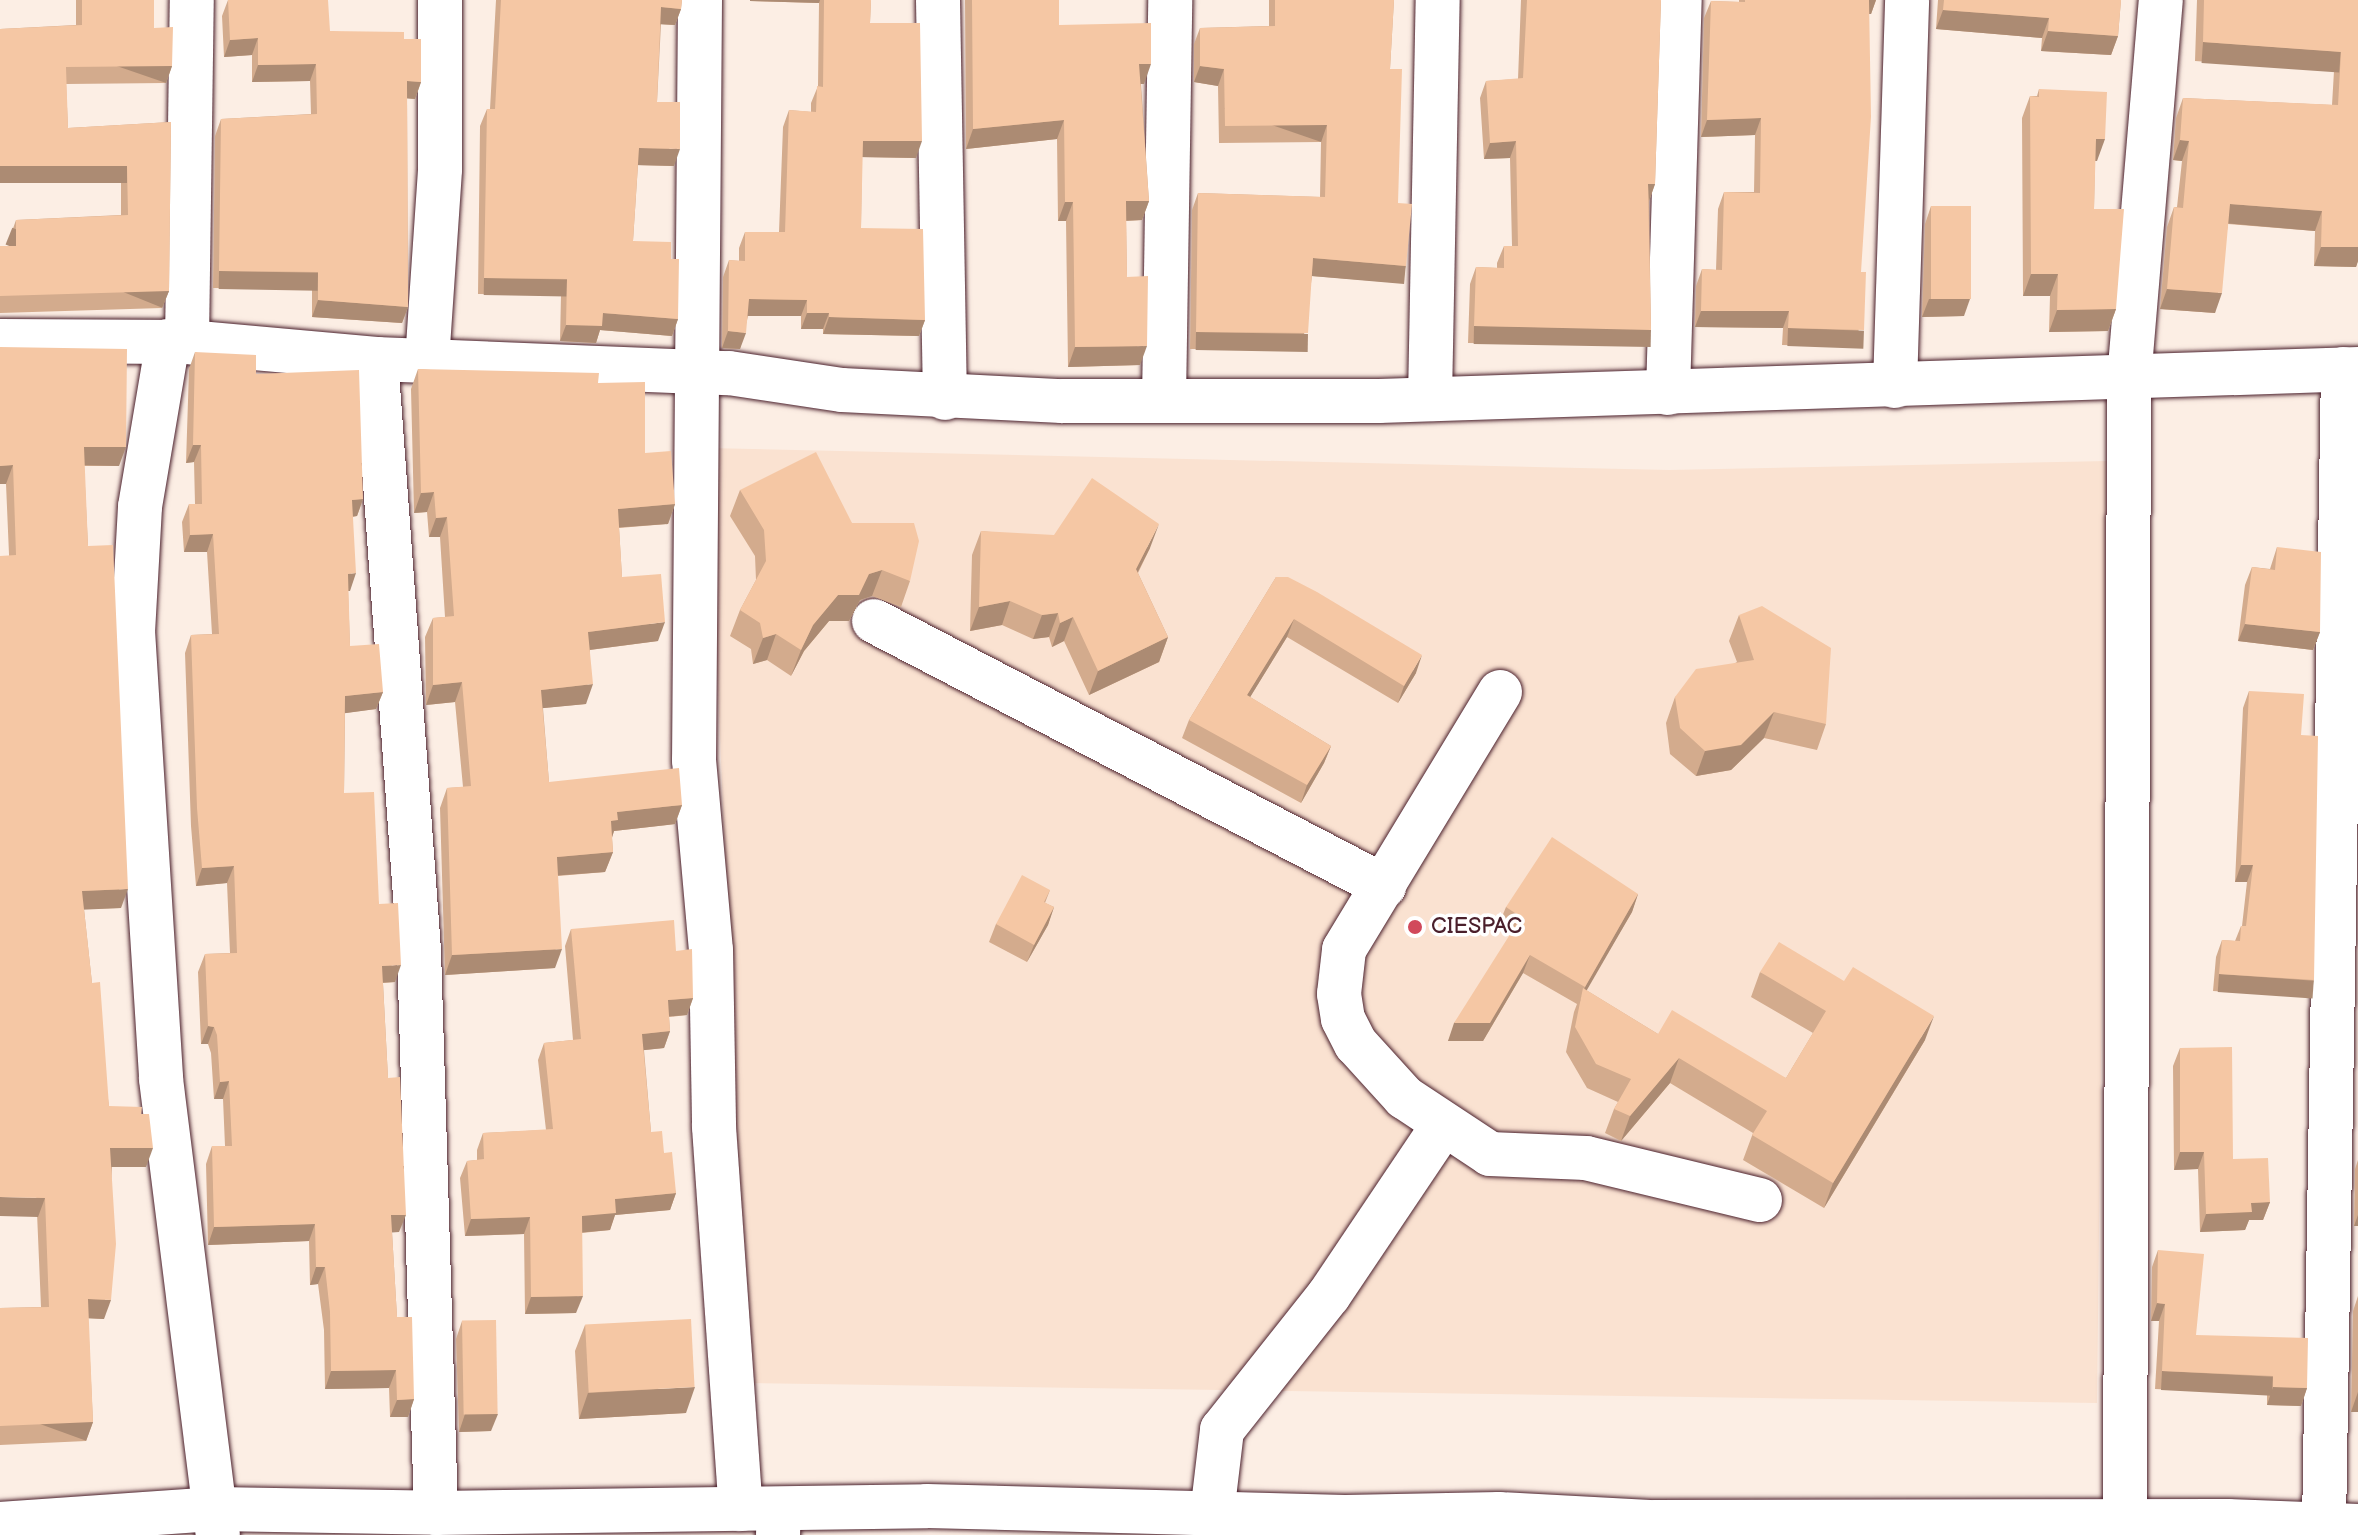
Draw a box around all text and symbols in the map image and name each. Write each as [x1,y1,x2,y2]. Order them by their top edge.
place label: CIESPAC [1431,914,1522,940]
marker: CIESPAC [1406,918,1424,936]

